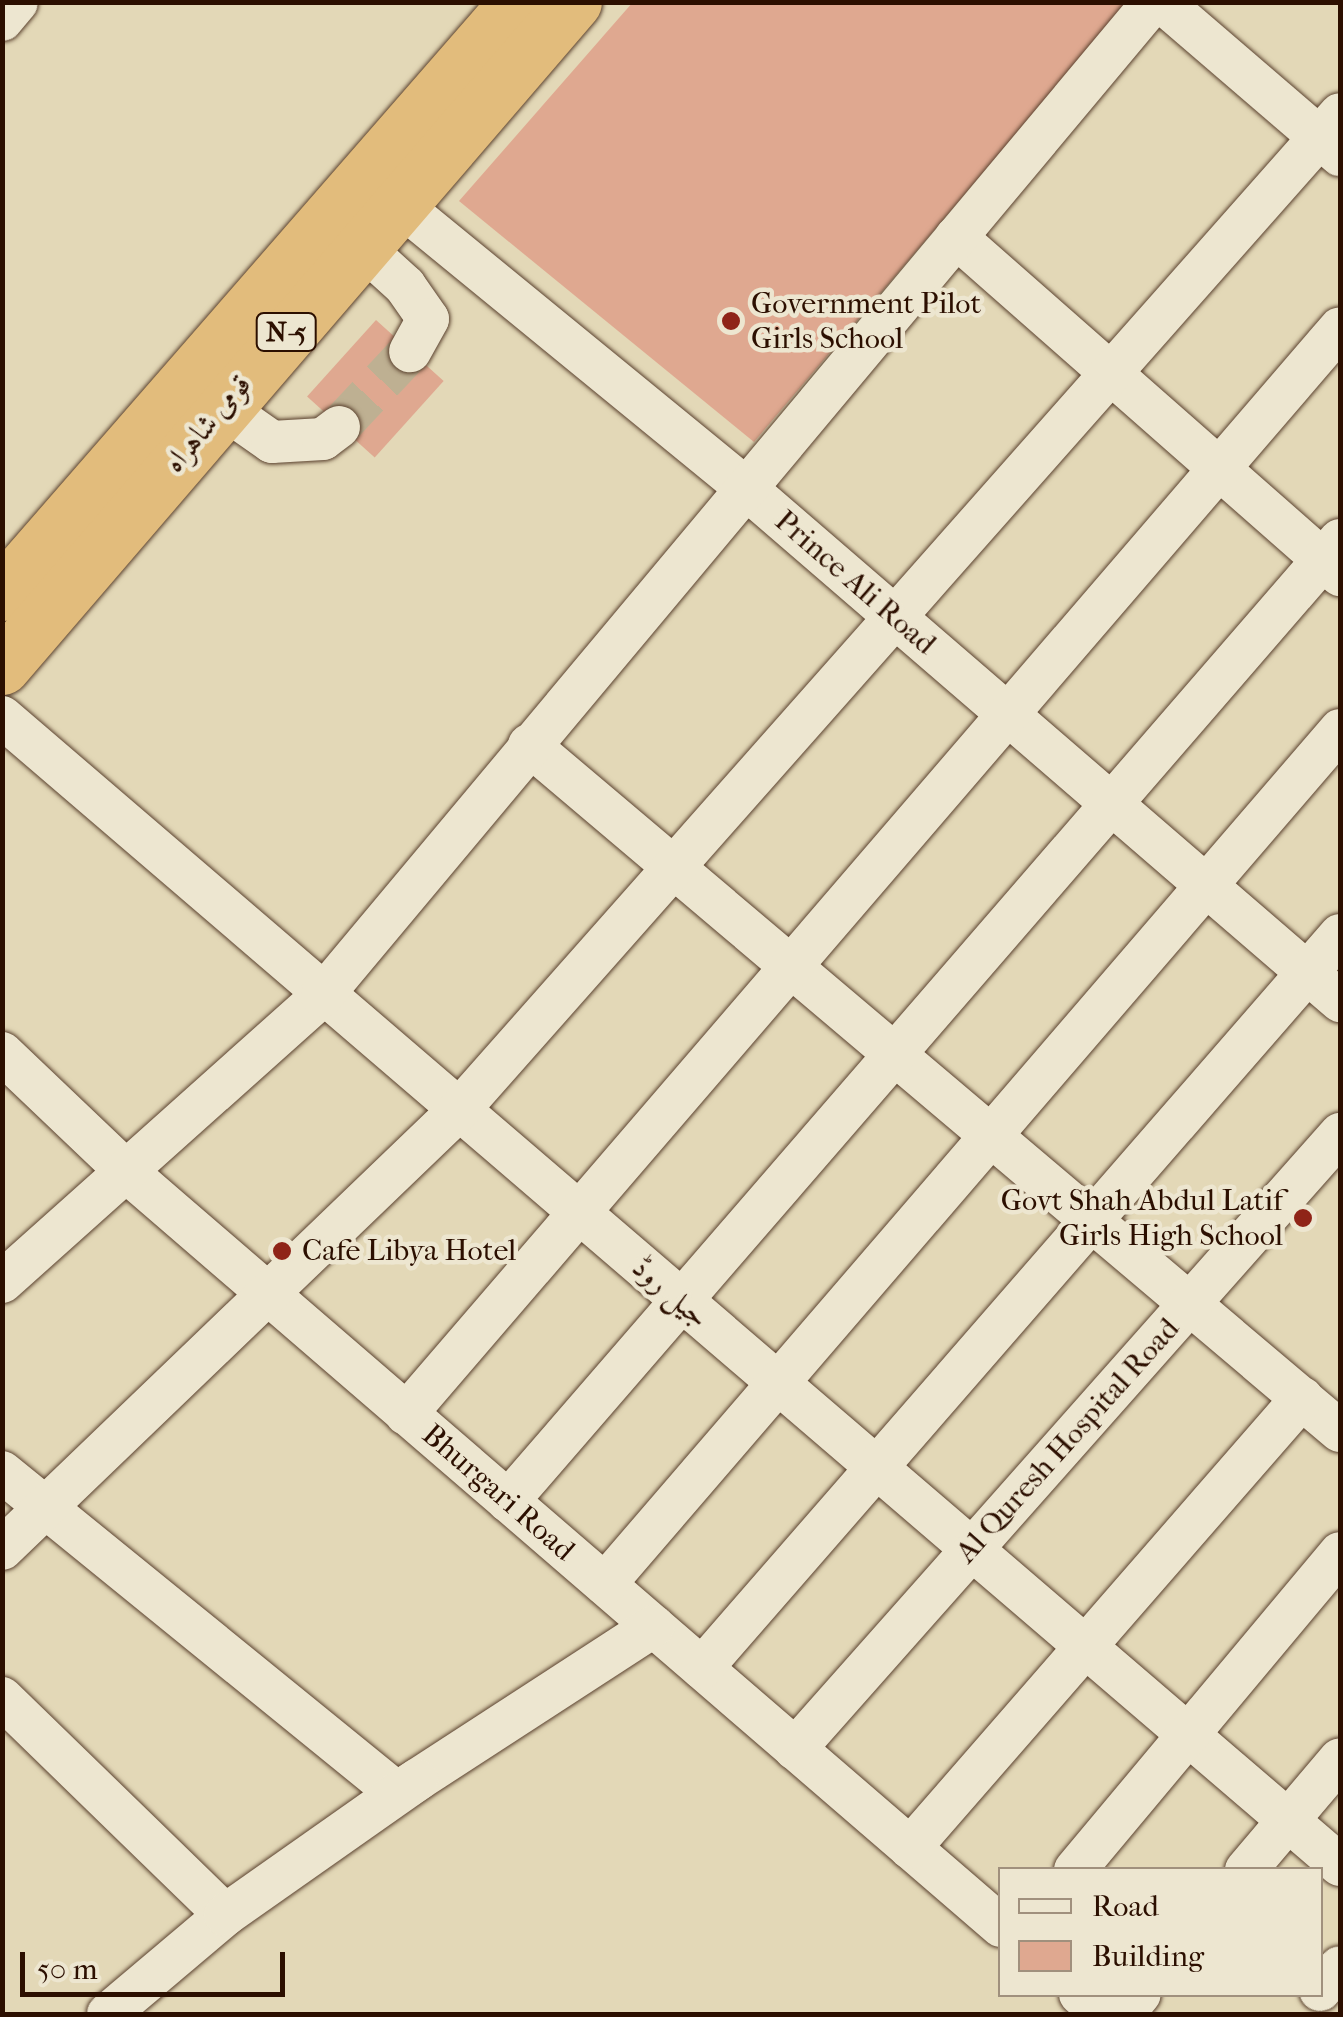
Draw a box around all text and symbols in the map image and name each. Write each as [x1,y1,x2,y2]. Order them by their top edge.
place label: Government Pilot Girls School [751,286,981,356]
road number: N-5 [254,309,318,355]
marker: Government Pilot Girls School [720,310,742,332]
street label: قومی شاہراہ [157,368,259,480]
street label: Prince Ali Road [767,503,943,663]
place label: Govt Shah Abdul Latif Girls High School [1001,1183,1283,1254]
marker: Govt Shah Abdul Latif Girls High School [1292,1207,1314,1229]
place label: Cafe Libya Hotel [302,1233,516,1269]
marker: Cafe Libya Hotel [271,1240,293,1262]
street label: جیل روڈ [624,1250,716,1336]
street label: Al Quresh Hospital Road [949,1311,1187,1571]
street label: Bhurgari Road [414,1417,582,1569]
legend [998,1867,1323,1997]
text: Road [1092,1889,1159,1924]
scale bar [25,1932,290,1994]
text: Building [1092,1939,1204,1974]
text: 50 m [37,1952,98,1987]

